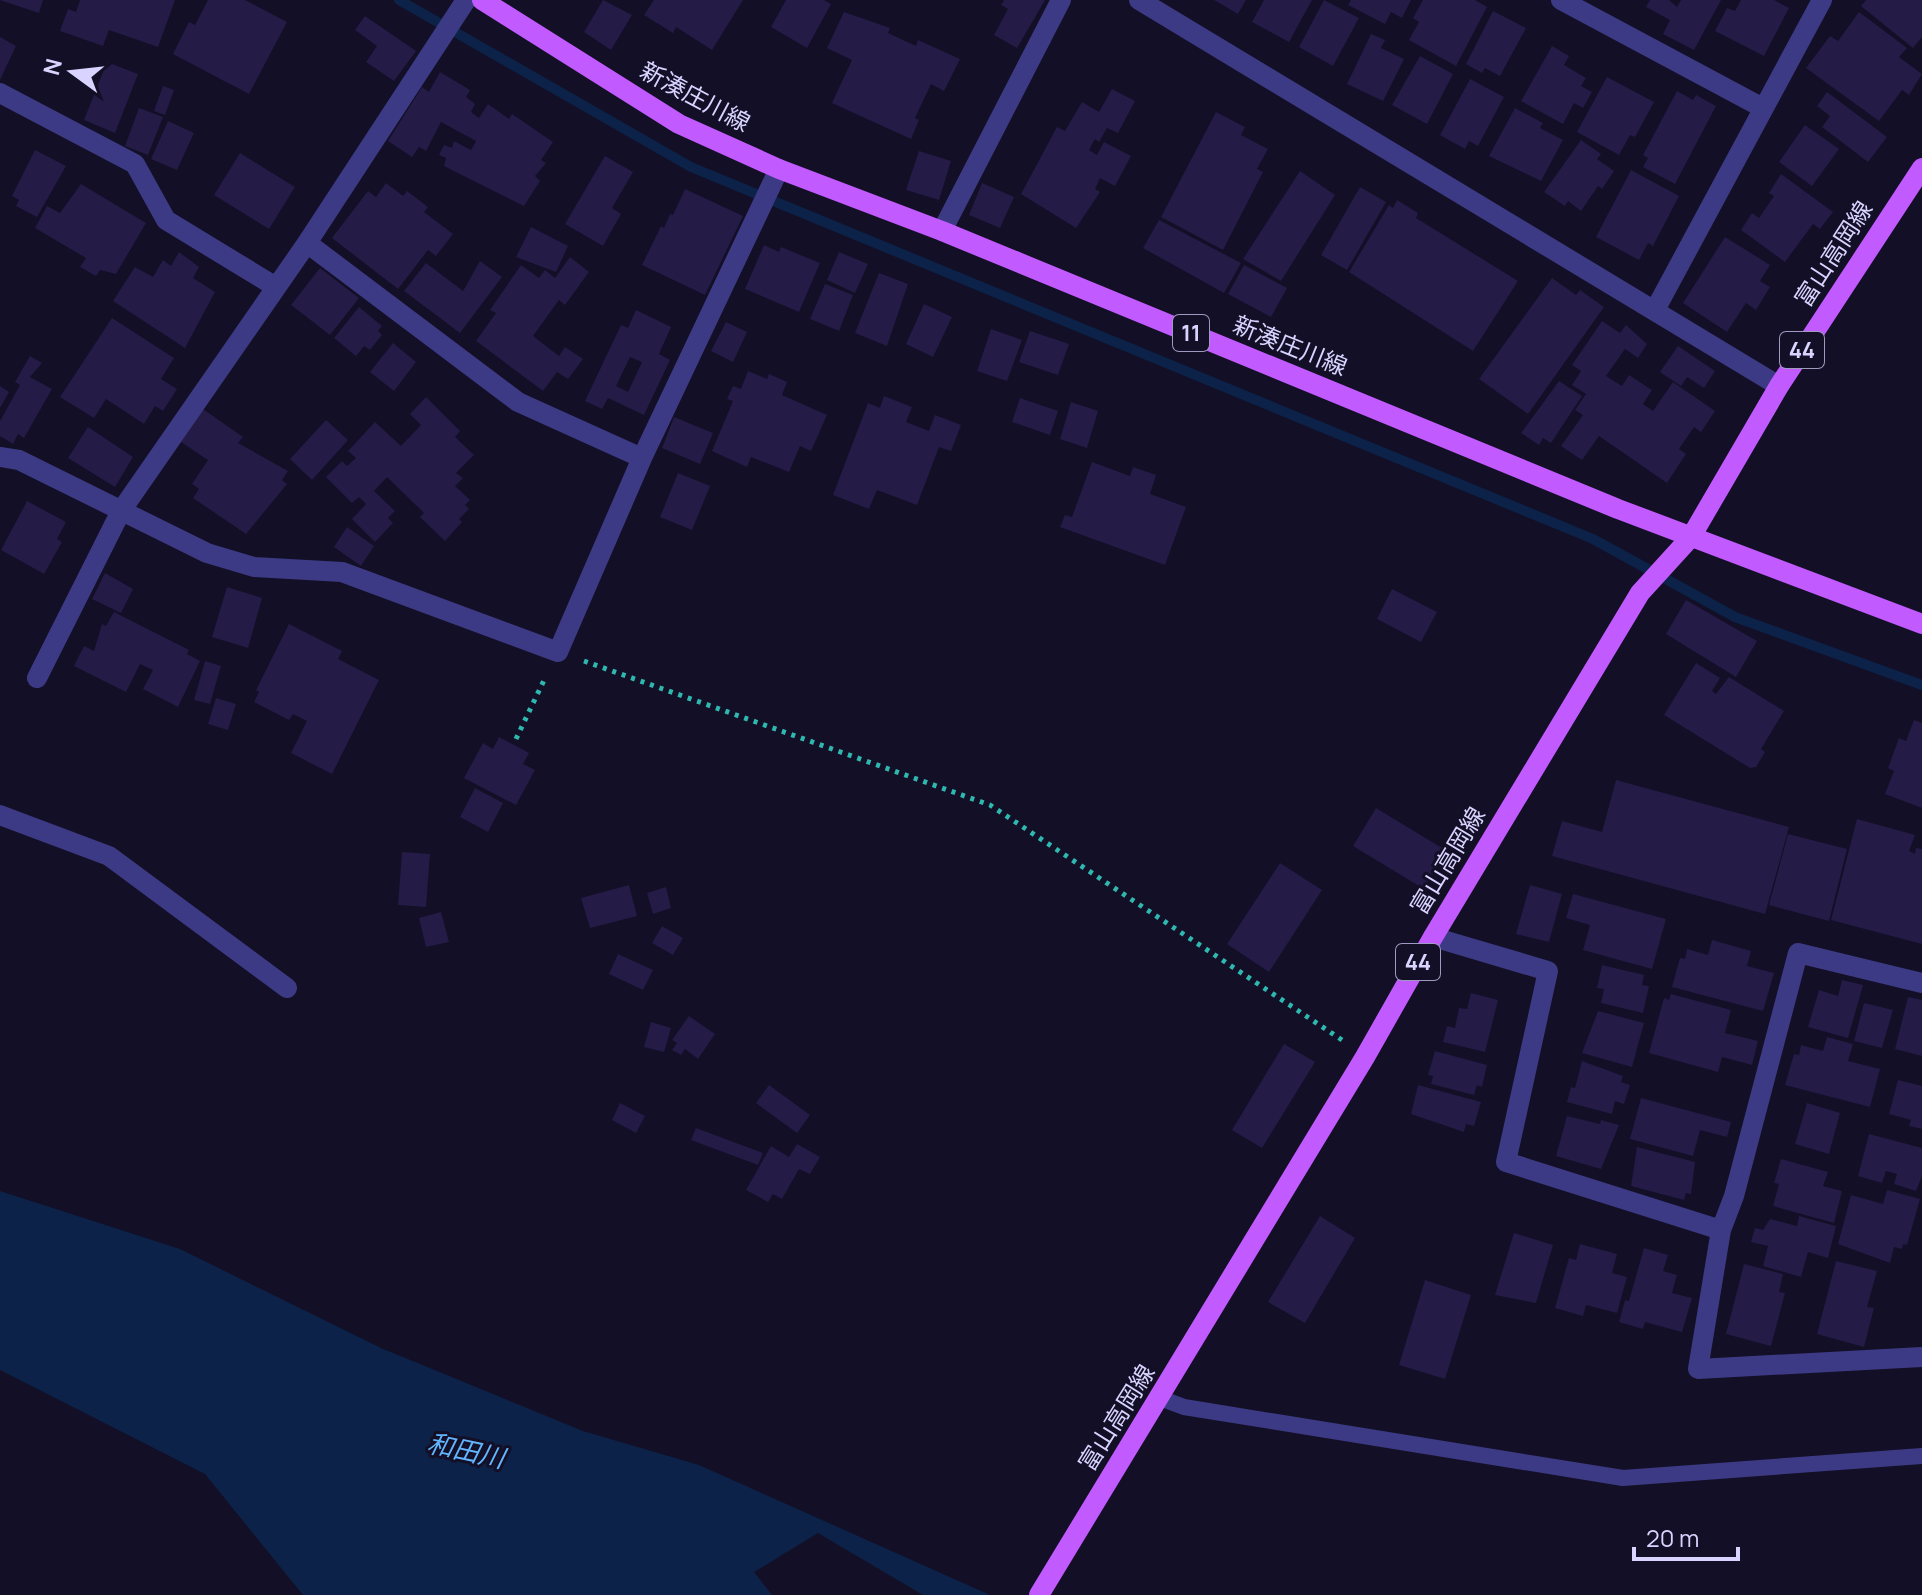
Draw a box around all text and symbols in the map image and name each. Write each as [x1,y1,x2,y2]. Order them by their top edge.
north arrow [32,32,112,112]
street label: 新湊庄川線 [635,53,756,138]
text: N [36,55,69,78]
street label: 富山高岡線 [1786,194,1879,312]
street label: 新湊庄川線 [1229,307,1352,382]
road number: 11 [1173,315,1209,351]
road number: 44 [1780,332,1824,368]
street label: 富山高岡線 [1402,800,1492,920]
road number: 44 [1396,944,1440,980]
street label: 富山高岡線 [1070,1358,1162,1477]
water label: 和田川 [424,1424,511,1476]
scale bar [1634,1511,1738,1561]
text: 20 m [1646,1521,1699,1554]

